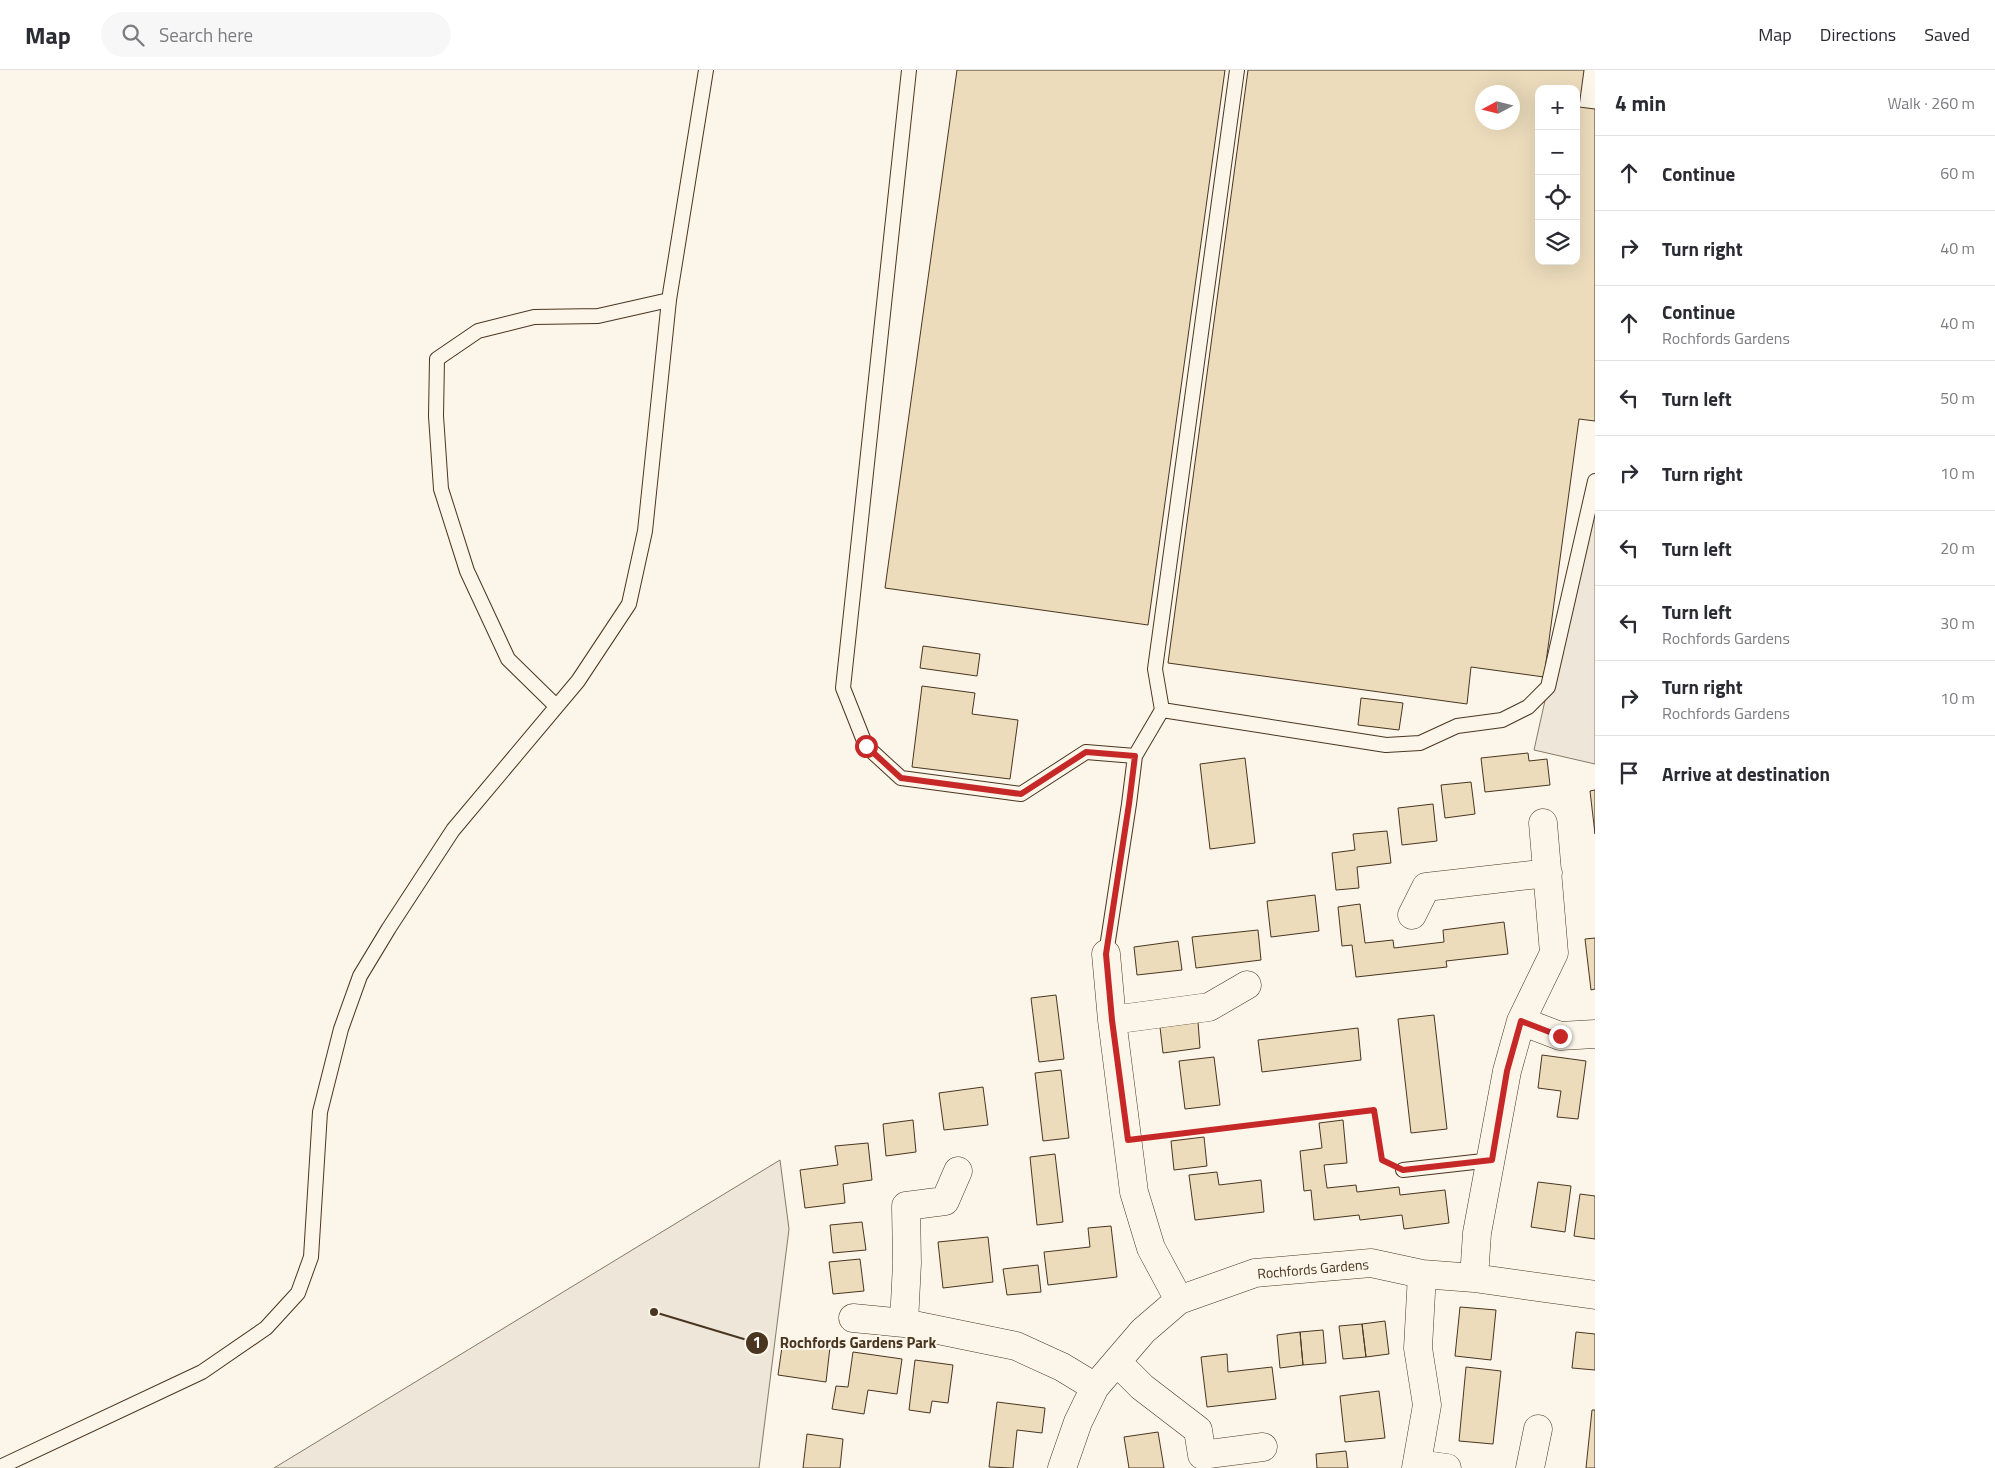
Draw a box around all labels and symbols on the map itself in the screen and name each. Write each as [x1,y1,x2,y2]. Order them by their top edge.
north arrow [1475,85,1520,130]
route start [855,735,878,758]
route end [1549,1025,1572,1048]
street label: Rochfords Gardens [1256,1253,1370,1284]
callout: Rochfords Gardens Park [745,1328,946,1358]
text: 1 [753,1331,761,1354]
text: Rochfords Gardens Park [780,1331,936,1354]

